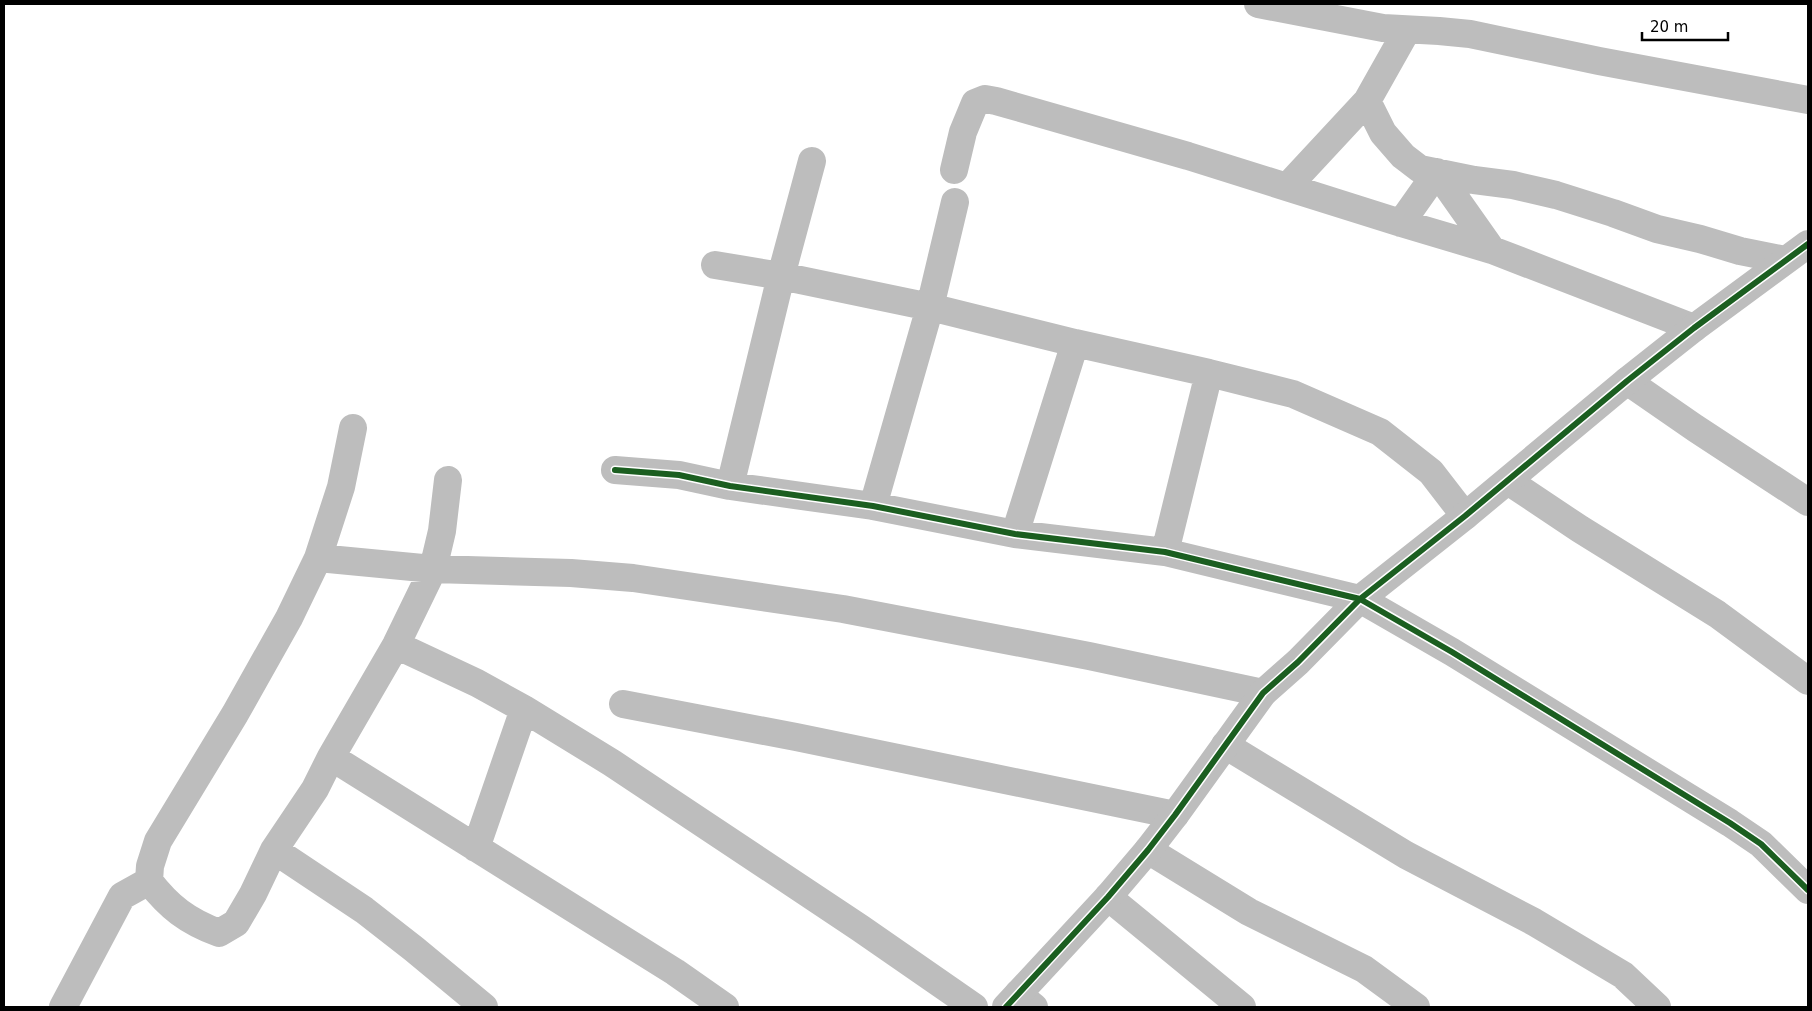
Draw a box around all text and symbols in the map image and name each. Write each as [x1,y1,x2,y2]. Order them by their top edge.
scale bar [1642,10,1728,42]
text: 20 m [1650,18,1688,36]

